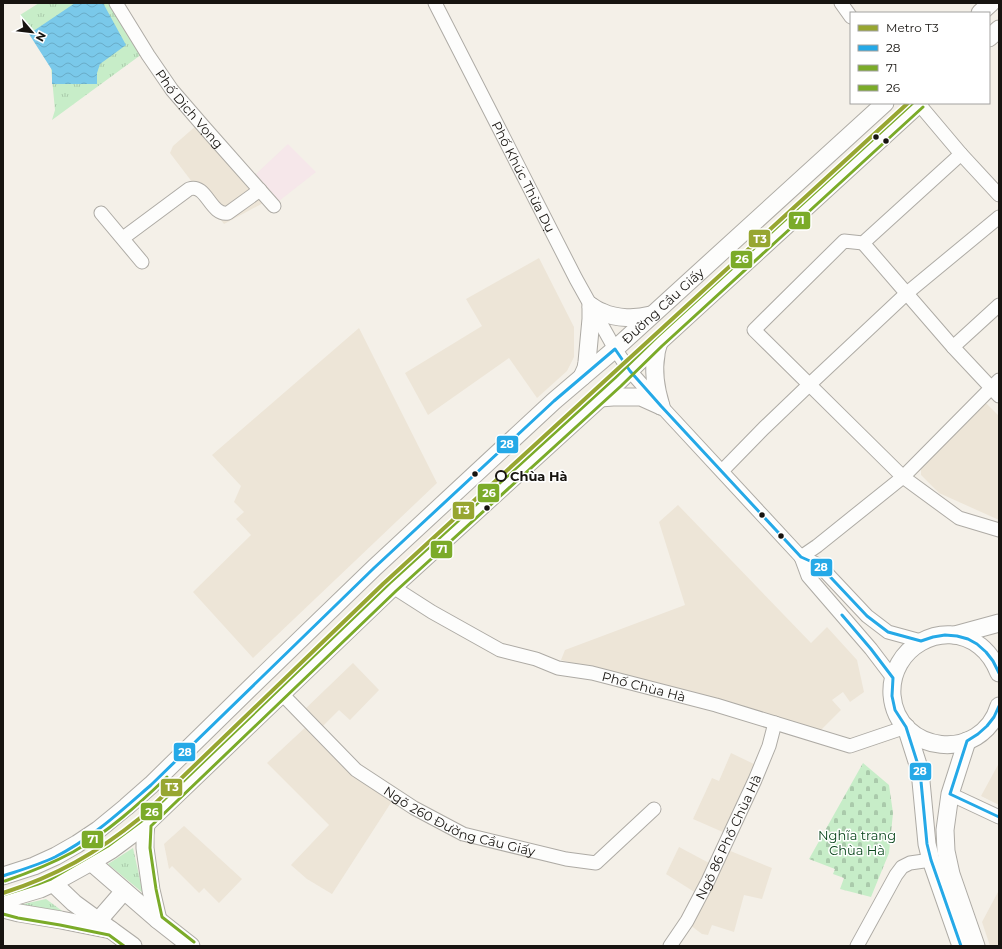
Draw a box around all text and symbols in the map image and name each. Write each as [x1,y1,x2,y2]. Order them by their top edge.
north arrow [12,12,52,52]
legend [850,12,990,104]
text: Metro T3 [886,20,939,35]
text: N [33,29,49,44]
text: 28 [886,40,901,55]
text: 71 [886,60,898,75]
street label: Phố Dịch Vọng [152,66,227,151]
text: 26 [886,80,900,95]
street label: Phố Khúc Thừa Dụ [489,118,559,235]
unlabelled marker [871,132,881,142]
unlabelled marker [881,136,891,146]
line badge: 71 [788,211,811,230]
text: 71 [793,213,805,227]
line badge: T3 [748,229,771,248]
text: T3 [753,232,767,246]
line badge: 26 [730,250,753,269]
text: 26 [735,252,749,266]
street label: Đường Cầu Giấy [618,263,708,347]
line badge: 28 [496,435,519,454]
text: 28 [500,437,514,451]
place label: Chùa Hà [510,468,568,484]
unlabelled marker [470,469,480,479]
marker: Chùa Hà [495,470,507,482]
line badge: 26 [477,483,500,503]
text: 26 [482,486,496,500]
line badge: T3 [452,501,475,520]
text: T3 [456,503,470,517]
unlabelled marker [482,503,492,513]
unlabelled marker [757,510,767,520]
unlabelled marker [776,531,786,541]
line badge: 71 [430,540,453,559]
text: 71 [436,542,448,556]
line badge: 28 [810,558,833,577]
text: 28 [814,560,828,574]
street label: Phố Chùa Hà [600,668,687,705]
line badge: 28 [173,742,196,762]
text: 28 [178,745,192,759]
line badge: 28 [909,762,932,781]
text: 28 [913,764,927,778]
street label: Ngõ 86 Phố Chùa Hà [692,772,764,902]
line badge: T3 [160,778,183,797]
text: T3 [165,780,179,794]
street label: Ngõ 260 Đường Cầu Giấy [381,782,538,859]
line badge: 26 [140,802,163,821]
text: 26 [145,805,159,819]
park label: Nghĩa trang Chùa Hà [818,827,896,858]
line badge: 71 [81,830,104,849]
text: 71 [87,832,99,846]

